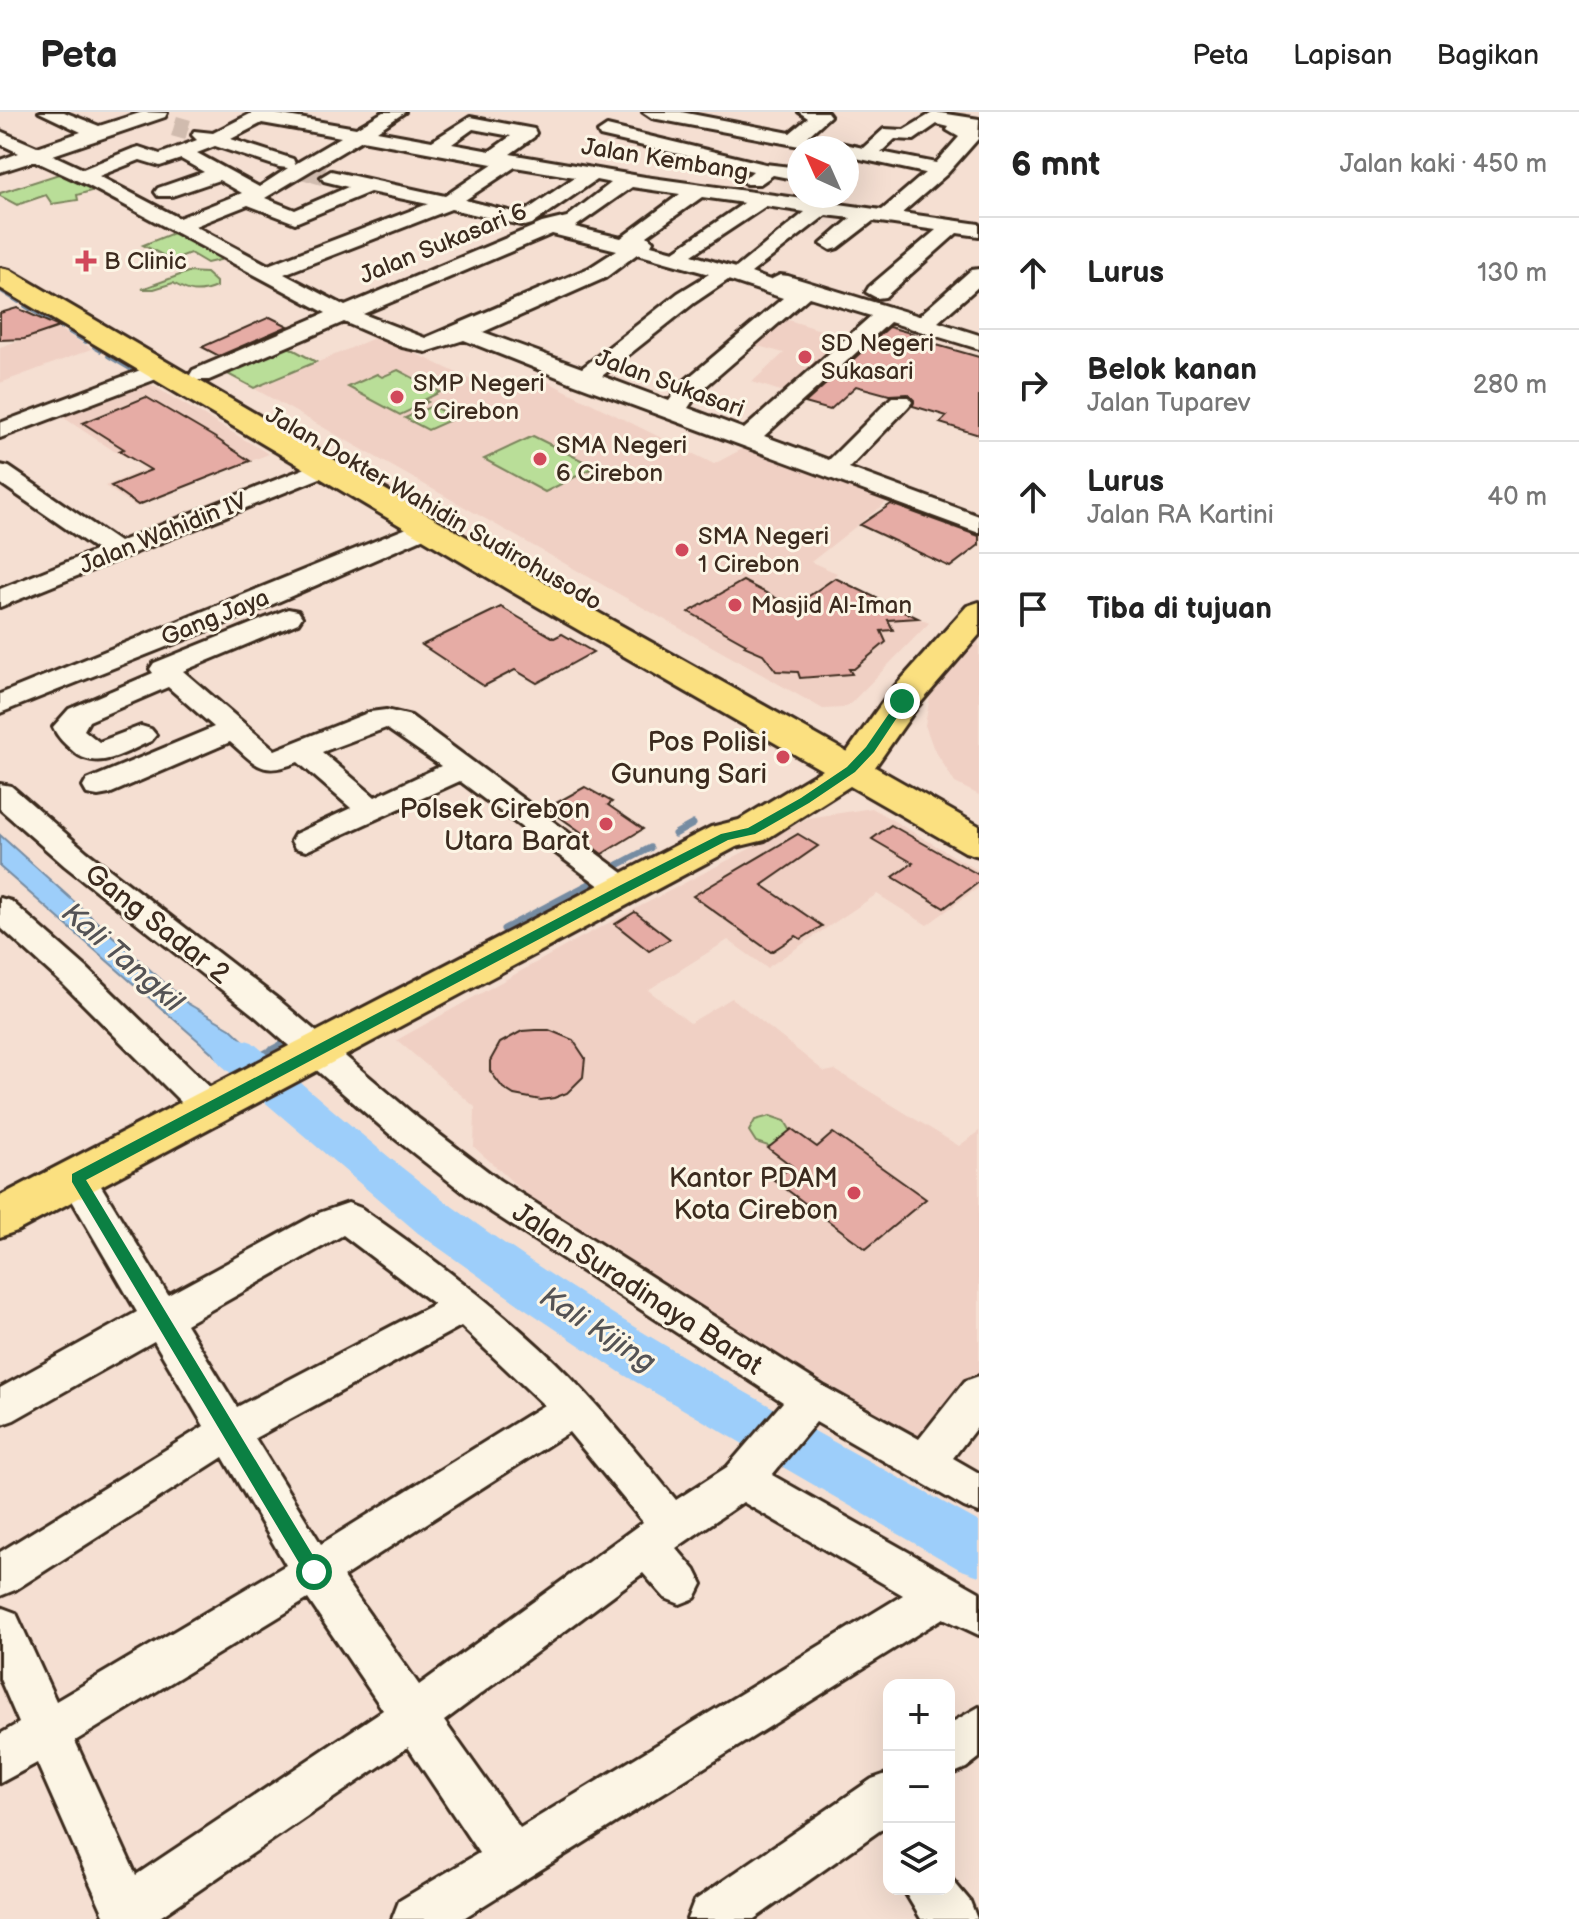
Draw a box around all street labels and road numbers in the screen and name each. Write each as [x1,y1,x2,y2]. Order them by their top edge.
street label: Jalan Kembang [579,132,750,187]
street label: Jalan Sukasari 6 [355,197,531,290]
street label: Jalan Sukasari [591,343,748,424]
street label: Jalan Dokter Wahidin Sudirohusodo [261,400,607,617]
street label: Jalan Wahidin IV [75,487,251,580]
street label: Gang Jaya [157,583,273,652]
street label: Gang Sadar 2 [78,857,236,991]
street label: Jalan Suradinaya Barat [506,1196,769,1383]

